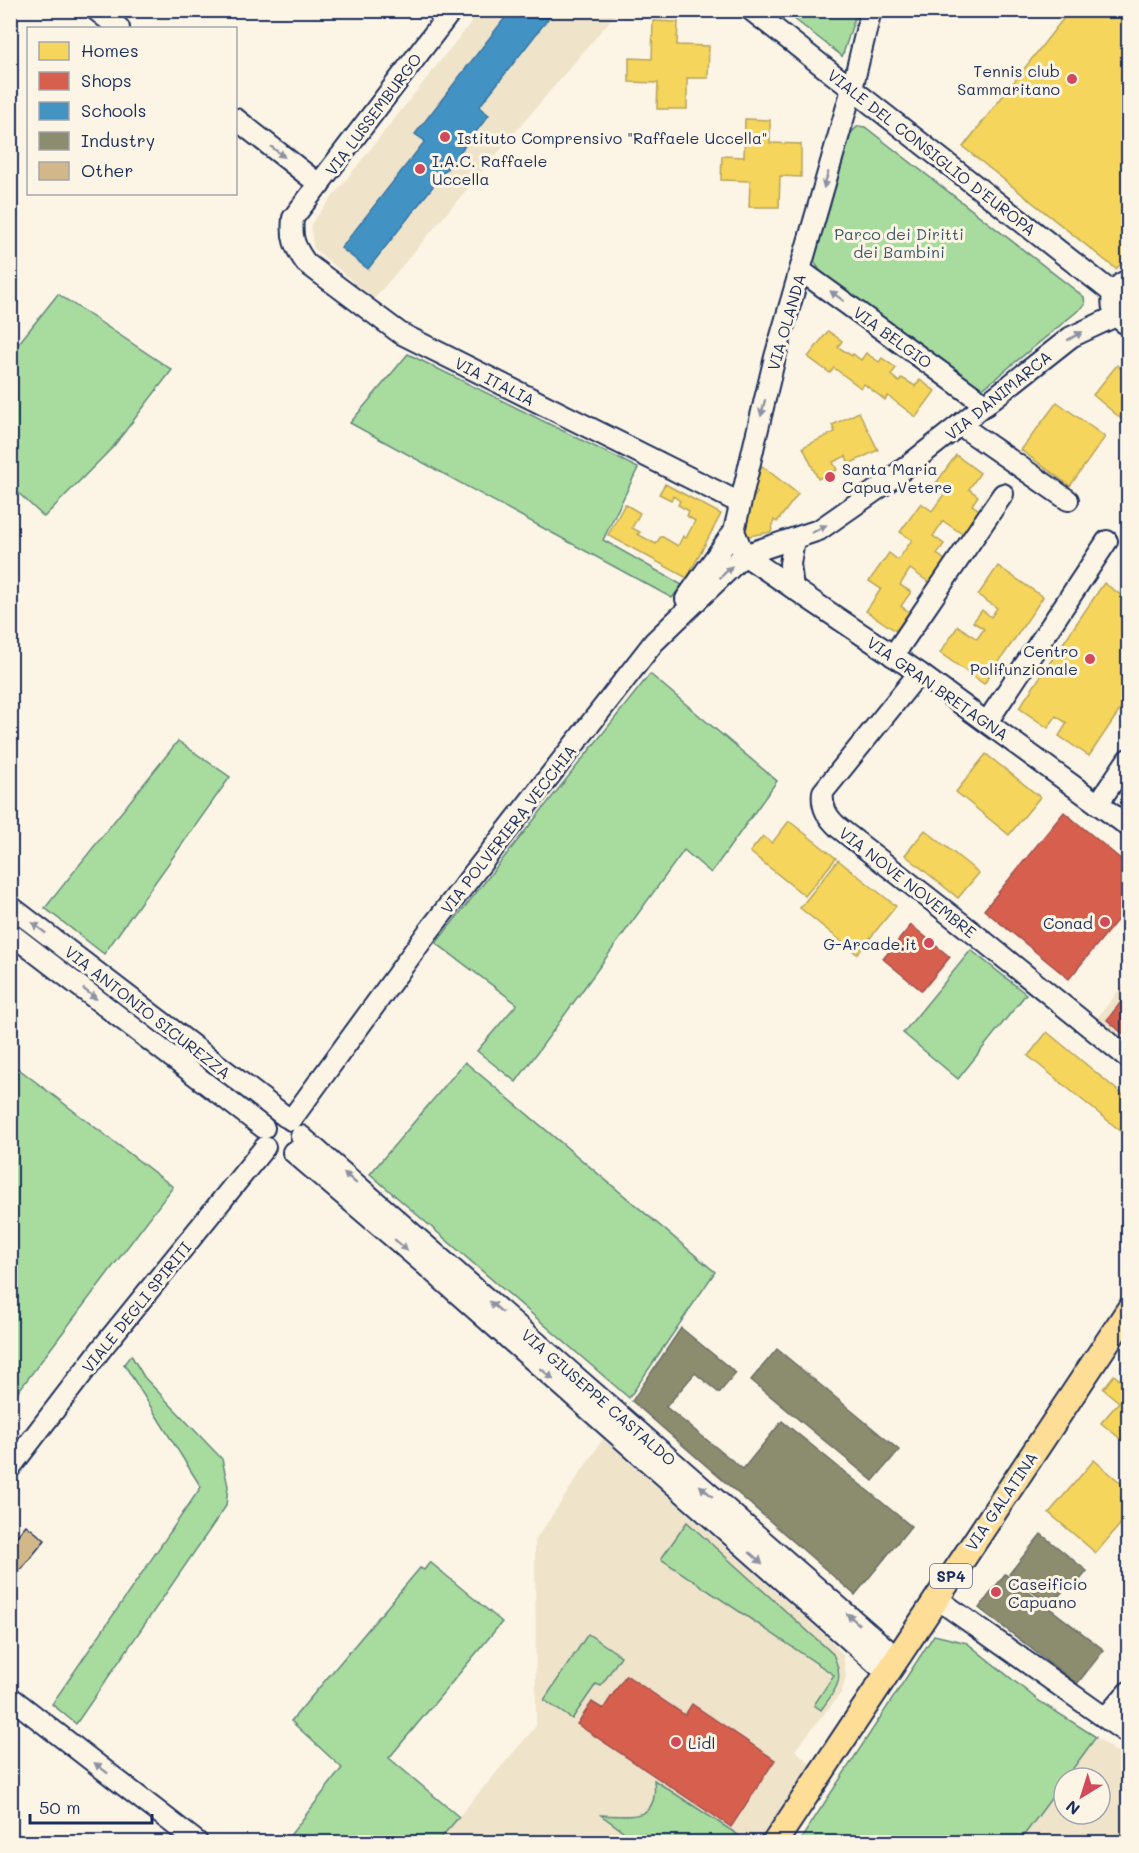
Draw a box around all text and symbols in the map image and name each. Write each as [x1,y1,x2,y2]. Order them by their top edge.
legend [27,27,237,195]
text: Homes [81,38,139,62]
street label: VIA LUSSEMBURGO [320,49,426,179]
place label: Tennis club Sammaritano [957,60,1060,99]
street label: VIALE DEL CONSIGLIO D'EUROPA [824,64,1040,240]
text: Shops [81,68,132,92]
marker: Tennis club Sammaritano [1065,72,1079,86]
text: Schools [81,98,146,122]
place label: Istituto Comprensivo "Raffaele Uccella" [457,127,768,148]
text: Industry [81,128,155,152]
marker: Istituto Comprensivo "Raffaele Uccella" [438,130,452,144]
one-way arrow [270,145,285,157]
place label: I.A.C. Raffaele Uccella [432,150,547,189]
text: Other [81,158,134,182]
marker: I.A.C. Raffaele Uccella [413,162,427,176]
one-way arrow [821,171,830,189]
park label: Parco dei Diritti dei Bambini [834,223,964,262]
street label: VIA OLANDA [762,271,810,373]
one-way arrow [829,291,844,303]
street label: VIA BELGIO [849,301,937,373]
one-way arrow [1067,331,1084,341]
street label: VIA DANIMARCA [941,346,1055,444]
street label: VIA ITALIA [451,352,539,410]
one-way arrow [757,399,767,417]
place label: Santa Maria Capua Vetere [842,458,952,497]
marker: Santa Maria Capua Vetere [823,470,837,484]
one-way arrow [810,524,828,534]
one-way arrow [719,566,733,580]
street label: VIA GRAN BRETAGNA [863,631,1013,745]
place label: Centro Polifunzionale [970,640,1078,679]
marker: Centro Polifunzionale [1083,652,1097,666]
street label: VIA POLVERIERA VECCHIA [436,740,580,918]
street label: VIA NOVE NOVEMBRE [835,822,981,942]
place label: Conad [1043,912,1093,933]
marker: Conad [1098,915,1112,929]
one-way arrow [32,922,48,934]
place label: G-Arcade.it [823,933,917,954]
marker: G-Arcade.it [922,936,936,950]
street label: VIA ANTONIO SICUREZZA [61,941,235,1083]
one-way arrow [82,988,98,1001]
one-way arrow [342,1172,358,1185]
street label: VIALE DEGLI SPIRITI [77,1237,195,1377]
one-way arrow [393,1238,408,1251]
one-way arrow [489,1301,504,1314]
street label: VIA GIUSEPPE CASTALDO [517,1324,681,1470]
one-way arrow [540,1367,555,1381]
street label: VIA GALATINA [960,1448,1042,1554]
one-way arrow [699,1485,714,1498]
one-way arrow [749,1551,764,1565]
road number: SP4 [930,1564,972,1588]
place label: Caseificio Capuano [1008,1573,1087,1612]
marker: Caseificio Capuano [989,1585,1003,1599]
one-way arrow [846,1613,861,1626]
place label: Lidl [688,1732,715,1753]
marker: Lidl [669,1735,683,1749]
one-way arrow [93,1761,109,1774]
north arrow [1052,1766,1112,1826]
scale bar [30,1787,152,1825]
text: 50 m [39,1795,81,1819]
text: N [1061,1796,1084,1820]

